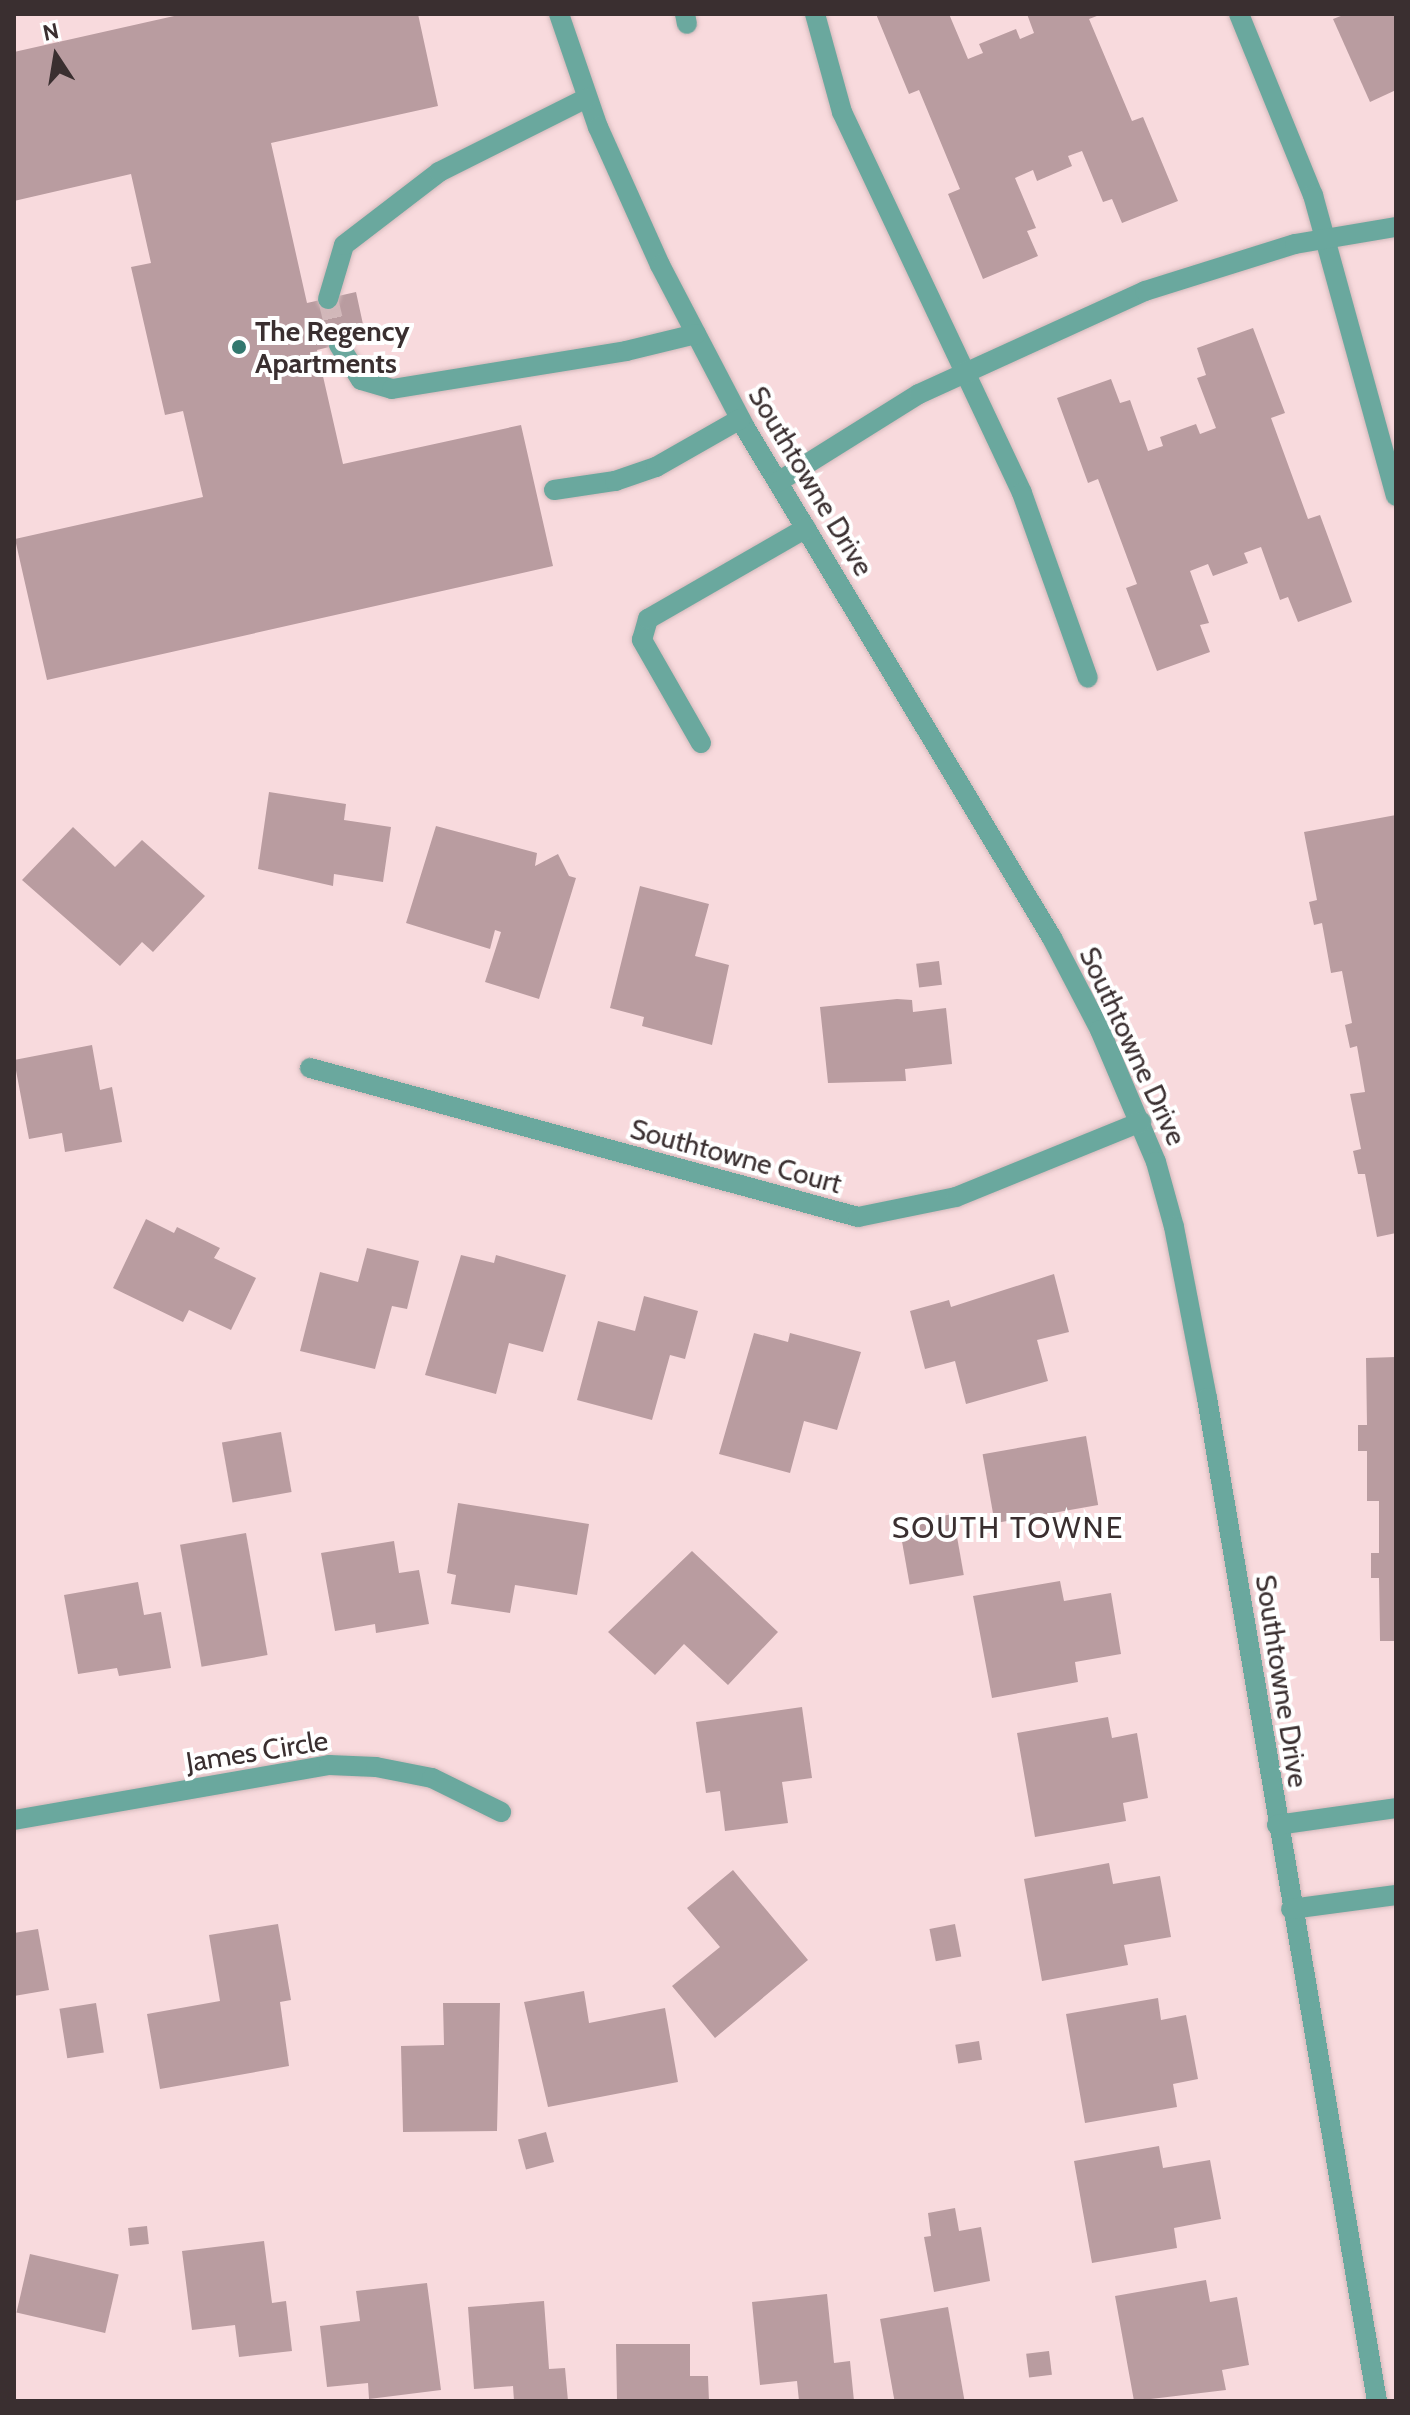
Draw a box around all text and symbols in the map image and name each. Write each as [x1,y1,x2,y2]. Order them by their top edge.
north arrow [16,16,96,96]
text: N [40,17,61,47]
place label: The Regency Apartments [255,314,410,380]
marker: The Regency Apartments [230,338,248,356]
street label: Southtowne Drive [741,380,881,582]
street label: Southtowne Drive [1072,942,1194,1150]
street label: Southtowne Court [627,1112,845,1200]
district label: SOUTH TOWNE [892,1510,1124,1546]
street label: Southtowne Drive [1249,1572,1315,1790]
street label: James Circle [184,1723,330,1779]

